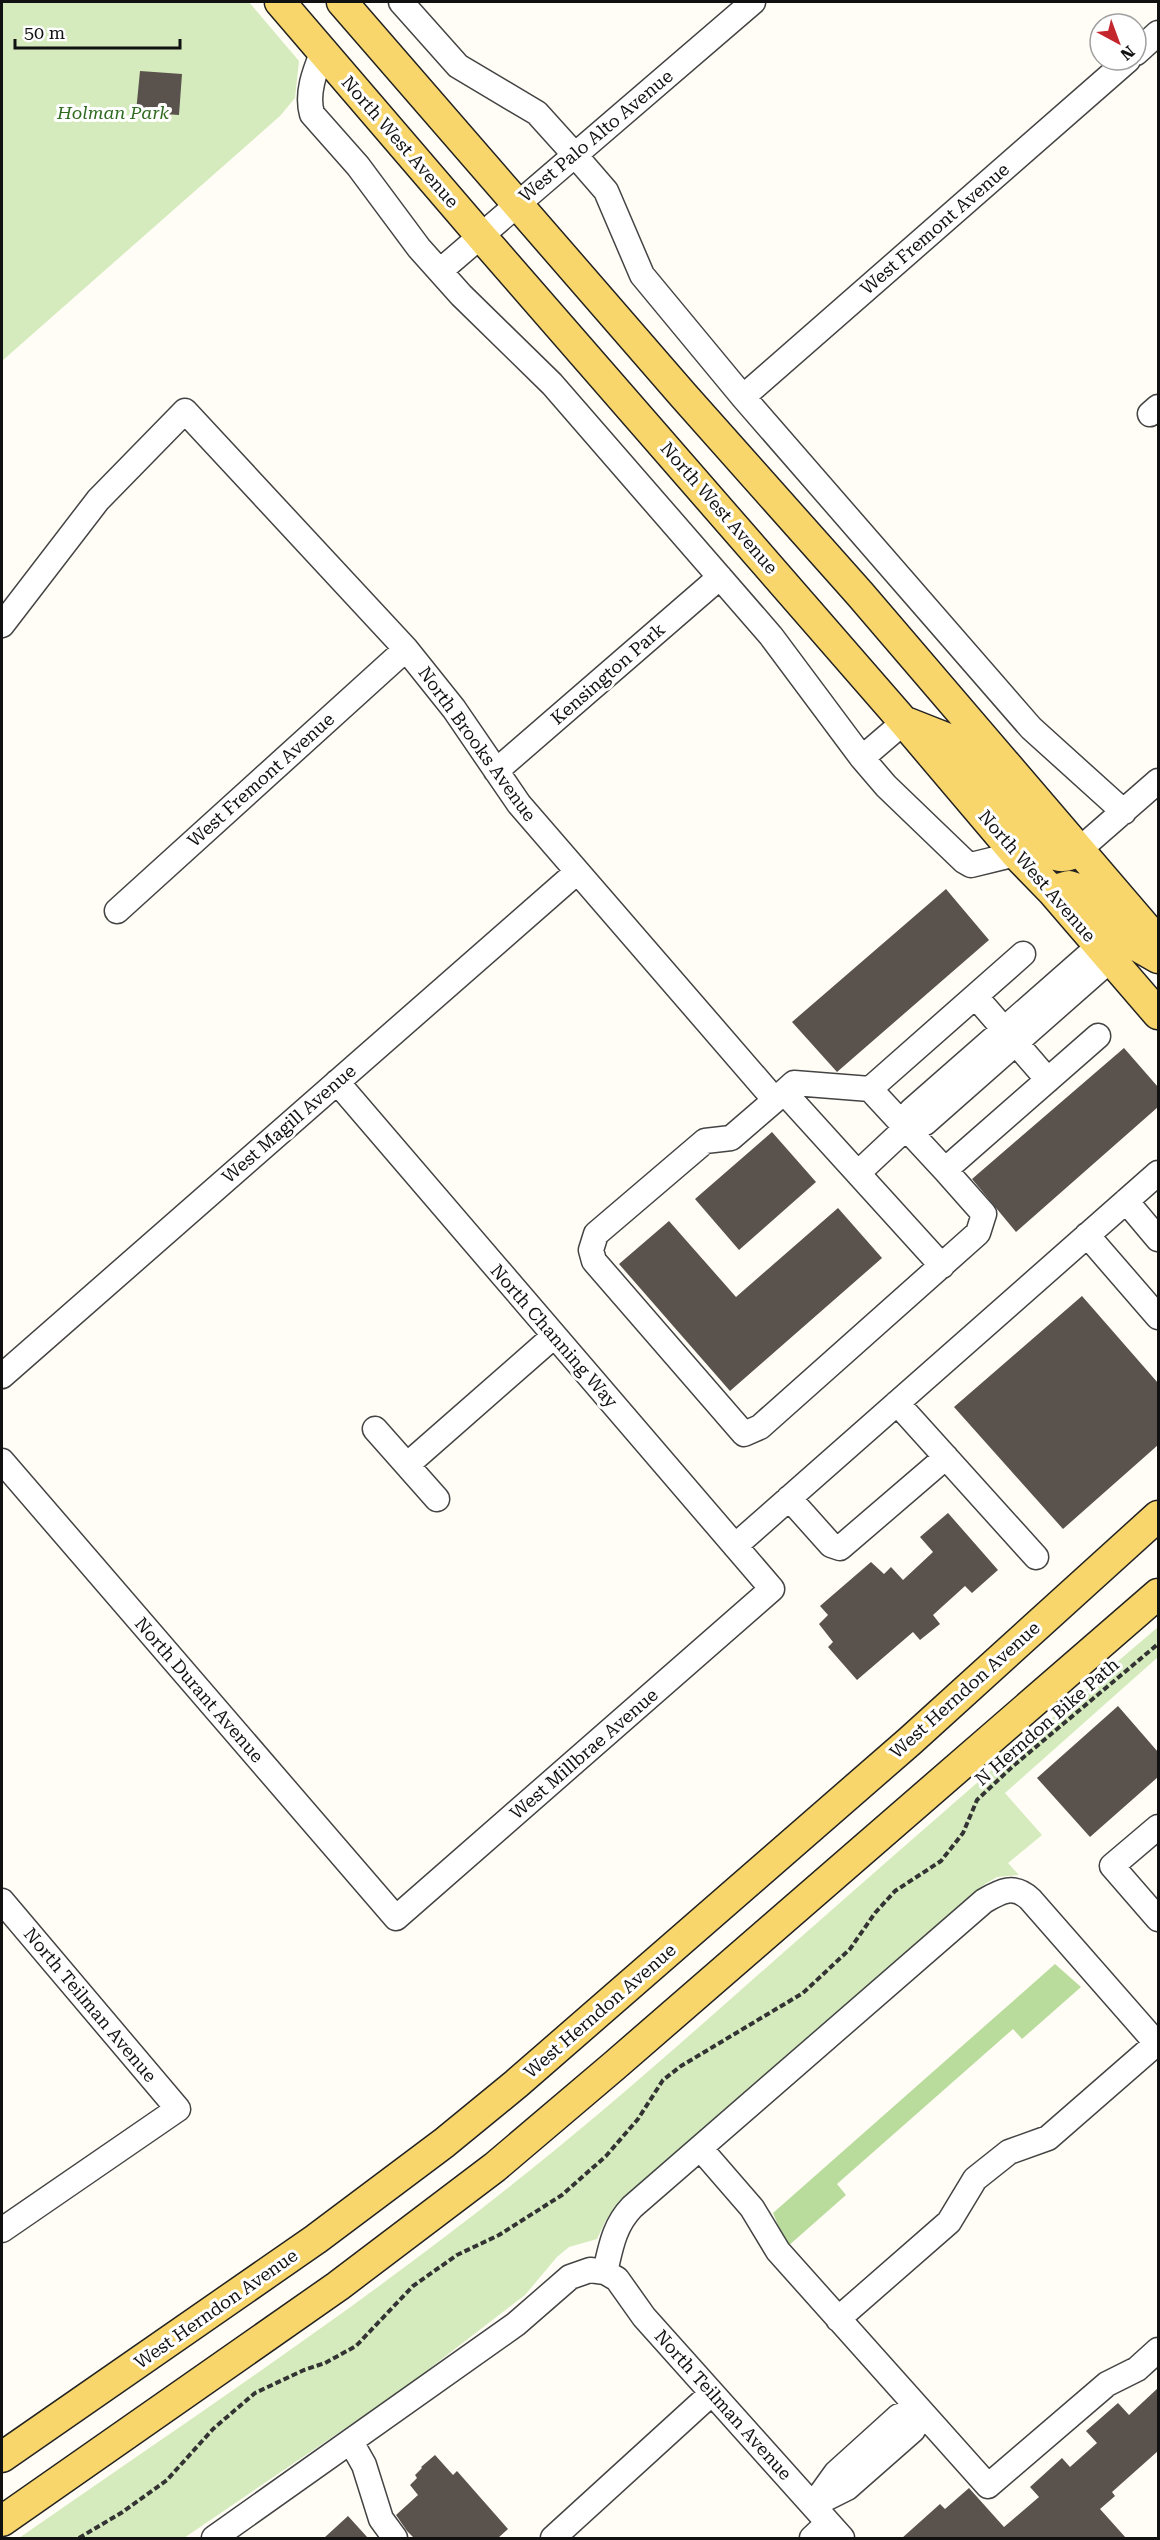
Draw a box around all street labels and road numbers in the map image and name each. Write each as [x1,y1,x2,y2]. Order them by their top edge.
street label: West Palo Alto Avenue [515,65,677,206]
street label: North West Avenue [337,72,463,212]
street label: West Fremont Avenue [856,158,1013,299]
street label: North West Avenue [656,438,782,578]
street label: Kensington Park [546,618,669,729]
street label: North Brooks Avenue [414,662,541,825]
street label: West Fremont Avenue [183,708,338,851]
street label: North West Avenue [974,806,1100,946]
street label: West Magill Avenue [218,1060,360,1187]
street label: North Channing Way [486,1260,623,1412]
street label: North Durant Avenue [131,1613,268,1767]
street label: West Herndon Avenue [885,1617,1044,1762]
street label: N Herndon Bike Path [971,1653,1123,1790]
street label: West Millbrae Avenue [506,1684,662,1823]
street label: North Teilman Avenue [20,1923,161,2086]
street label: West Herndon Avenue [519,1939,680,2082]
street label: West Herndon Avenue [130,2244,301,2373]
street label: North Teilman Avenue [650,2325,796,2484]

